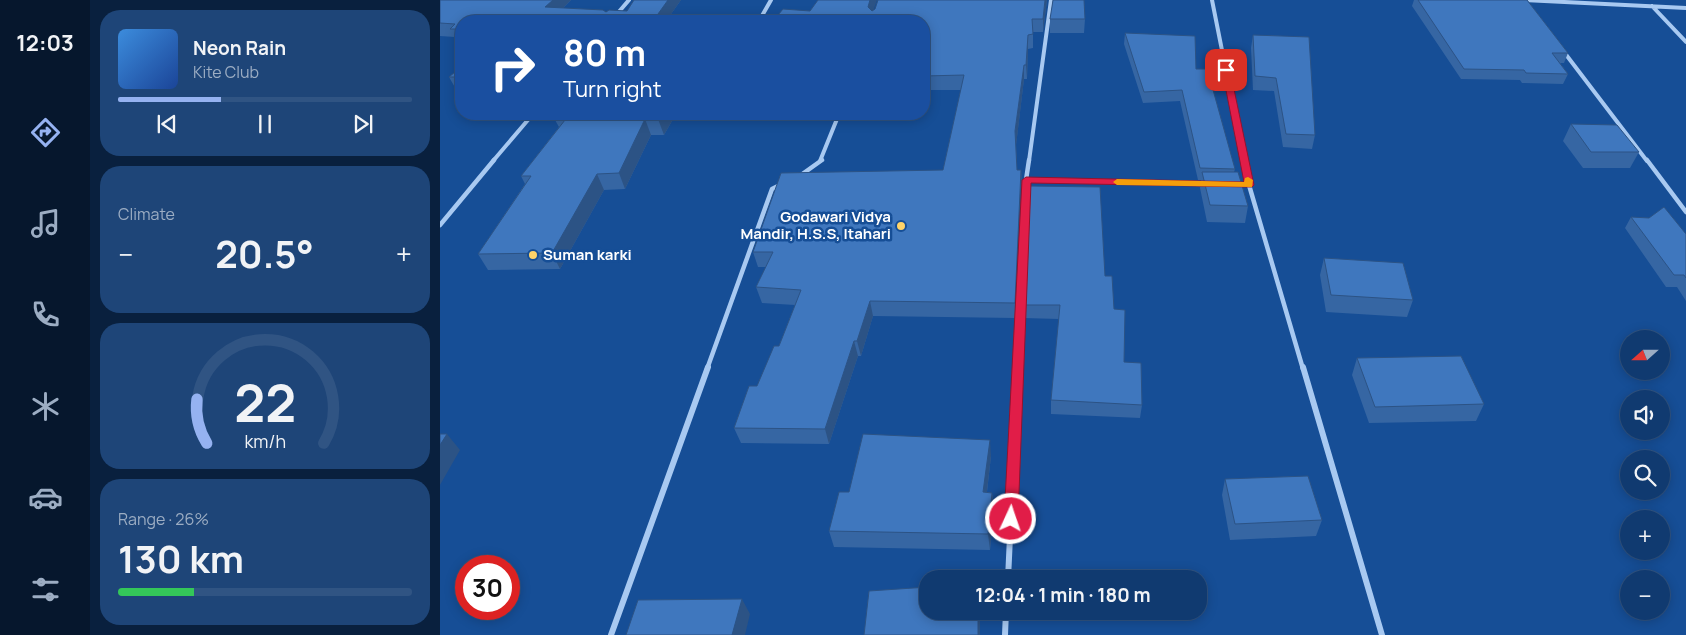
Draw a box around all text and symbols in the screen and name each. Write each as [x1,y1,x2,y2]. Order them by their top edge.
text: 12:03 [16,28,74,58]
text: 80 m [563,29,646,77]
text: Neon Rain [193,35,286,61]
icon: right [480,35,545,100]
pin [1205,49,1247,91]
icon: arrive [1212,56,1240,84]
text: Kite Club [193,61,259,83]
text: Turn right [563,74,661,104]
icon: previous [153,110,181,138]
icon: pause [251,110,279,138]
icon: next [349,110,377,138]
icon: directions [28,115,63,150]
text: Climate [118,203,175,225]
icon: music [28,206,63,241]
place label: Godawari Vidya Mandir, H.S.S, Itahari [740,206,891,244]
marker: Godawari Vidya Mandir, H.S.S, Itahari [895,220,907,232]
text: 20.5° [215,227,314,279]
text: − [118,235,133,273]
text: + [396,235,412,273]
place label: Suman karki [543,244,632,265]
marker: Suman karki [527,249,539,261]
icon: phone [28,297,63,332]
north arrow [1620,330,1670,380]
map controls [1620,330,1670,620]
text: 22 [234,367,296,438]
icon: climate [28,389,63,424]
button: sound [1620,390,1670,440]
text: km/h [244,429,286,453]
button: search [1620,450,1670,500]
icon: car [28,480,63,515]
position arrow [984,492,1036,544]
text: Range · 26% [118,508,209,530]
button: + [1620,510,1670,560]
text: 130 km [118,532,244,584]
speed limit sign: 30 [455,555,520,620]
button: − [1620,570,1670,620]
icon: filters [28,572,63,607]
text: 12:04 · 1 min · 180 m [975,582,1151,608]

